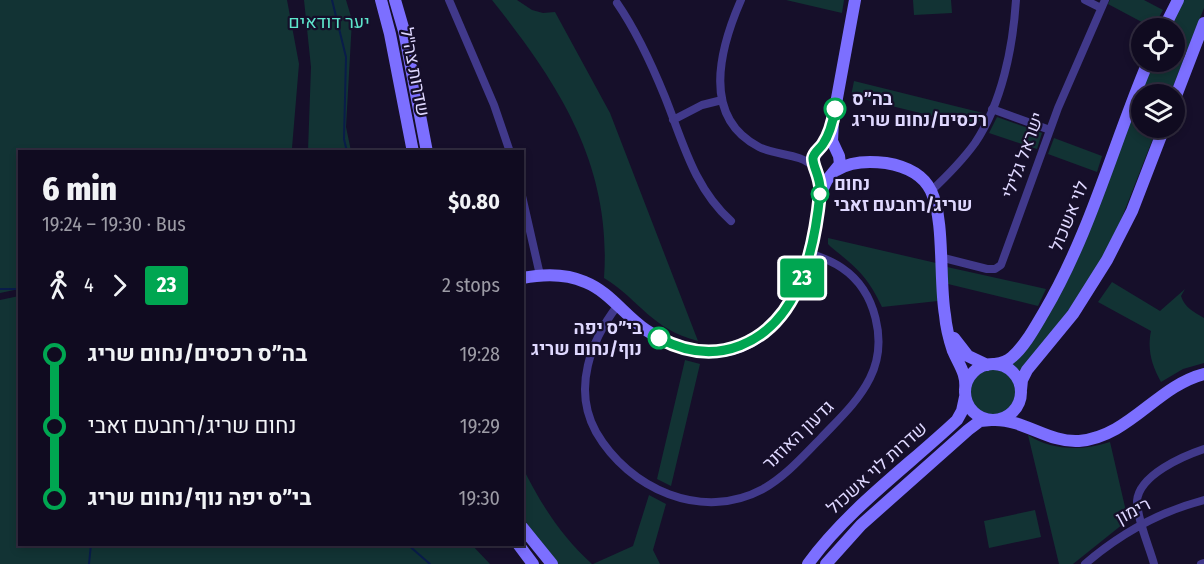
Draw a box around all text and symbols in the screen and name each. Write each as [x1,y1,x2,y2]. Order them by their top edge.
park label: יער דודאים [288,11,370,33]
map controls [1131,18,1185,138]
button: locate [1131,18,1185,72]
street label: שדרות צה"ל [396,26,434,118]
button: layers [1131,84,1185,138]
place label: בה״ס רכסים/נחום שריג [852,88,987,131]
marker: בה״ס רכסים/נחום שריג [824,98,846,120]
street label: ישראל גלילי [997,109,1049,201]
text: 6 min [42,169,117,209]
place label: נחום שריג/רחבעם זאבי [834,173,973,216]
street label: לוי אשכול [1045,177,1093,255]
marker: נחום שריג/רחבעם זאבי [811,185,829,203]
text: $0.80 [448,188,500,215]
text: 19:24 – 19:30 · Bus [42,212,186,236]
line badge: 23 [775,258,829,298]
text: 23 [792,265,812,291]
icon: walk [42,269,75,302]
icon: forward [103,269,136,302]
text: 23 [157,272,176,298]
text: 4 [84,273,94,297]
text: 2 stops [442,273,500,297]
place label: בי״ס יפה נוף/נחום שריג [531,317,642,360]
marker: בי״ס יפה נוף/נחום שריג [648,327,670,349]
text: בה״ס רכסים/נחום שריג [88,340,307,367]
text: 19:28 [459,342,500,366]
street label: גדעון האוזנר [758,396,838,474]
text: נחום שריג/רחבעם זאבי [88,412,296,439]
text: 19:29 [460,414,500,438]
street label: שדרות לוי אשכול [822,417,932,519]
text: בי״ס יפה נוף/נחום שריג [88,484,312,511]
text: 19:30 [459,486,500,510]
street label: רימון [1112,493,1154,529]

